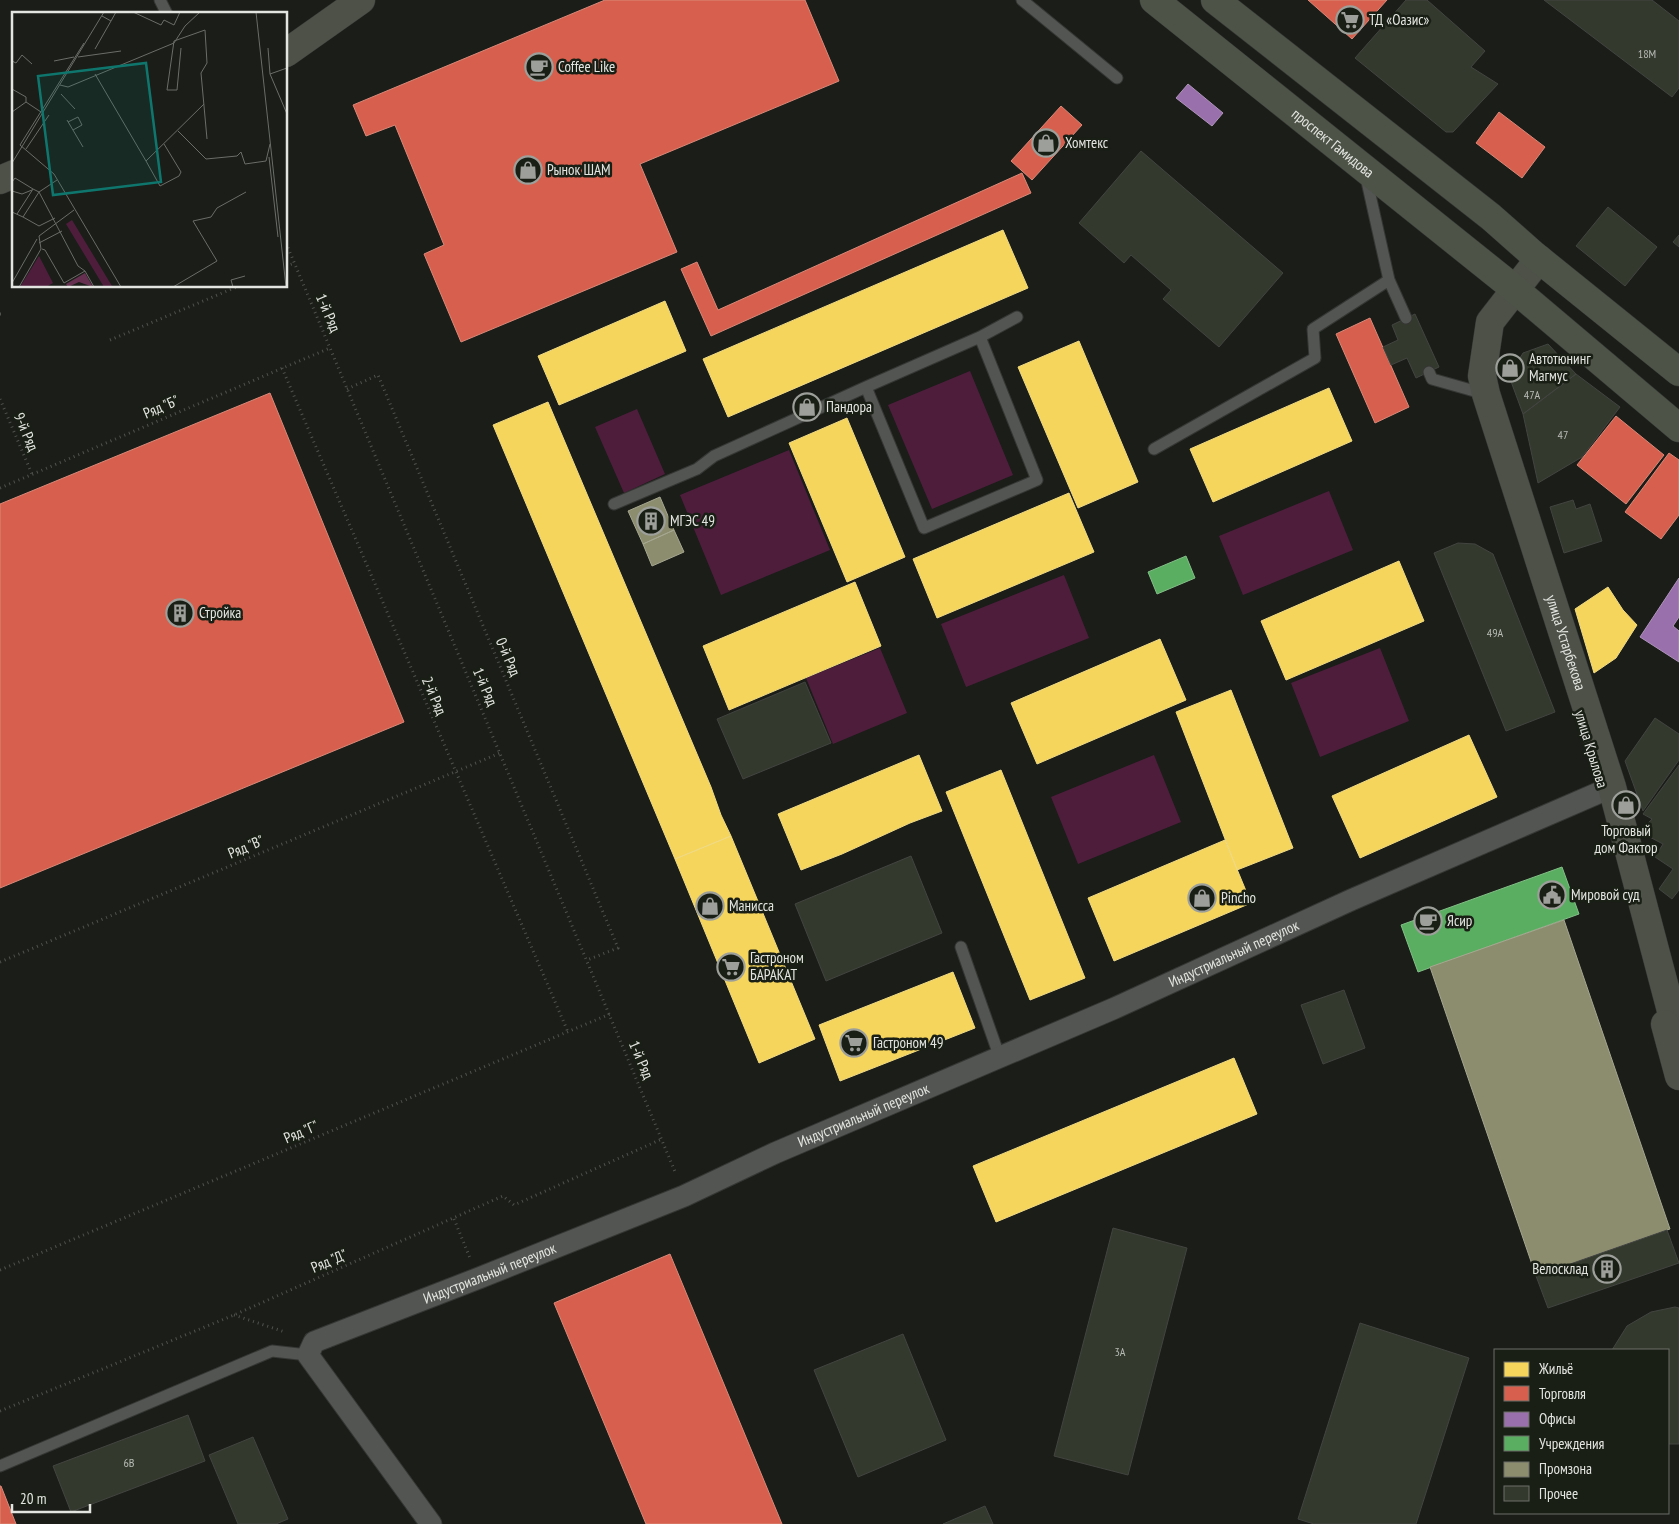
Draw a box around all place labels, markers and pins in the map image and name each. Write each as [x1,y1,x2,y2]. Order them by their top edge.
supermarket icon: ТД «Оазис» [1335,5,1365,35]
place label: ТД «Оазис» [1369,10,1430,29]
cafe icon: Coffee Like [524,52,554,82]
place label: Coffee Like [558,57,615,76]
shop icon: Хомтекс [1031,128,1061,158]
place label: Хомтекс [1065,133,1109,152]
shop icon: Рынок ШАМ [513,155,543,185]
place label: Рынок ШАМ [547,160,611,179]
place label: Автотюнинг Магмус [1529,349,1591,385]
shop icon: Автотюнинг Магмус [1495,353,1525,383]
shop icon: Пандора [792,392,822,422]
place label: Пандора [826,397,872,416]
building icon: МГЭС 49 [636,506,666,536]
place label: МГЭС 49 [670,511,715,530]
building icon: Стройка [165,598,195,628]
place label: Стройка [199,603,241,622]
shop icon: Торговый дом Фактор [1611,790,1641,820]
place label: Торговый дом Фактор [1594,821,1658,857]
public building icon: Мировой суд [1537,880,1567,910]
shop icon: Pincho [1187,883,1217,913]
place label: Мировой суд [1571,885,1640,904]
place label: Pincho [1221,888,1256,907]
shop icon: Манисса [695,891,725,921]
place label: Манисса [729,896,774,915]
cafe icon: Ясир [1413,906,1443,936]
place label: Ясир [1447,911,1472,930]
place label: Гастроном БАРАКАТ [750,948,804,984]
supermarket icon: Гастроном БАРАКАТ [716,952,746,982]
supermarket icon: Гастроном 49 [839,1028,869,1058]
place label: Гастроном 49 [873,1033,944,1052]
building icon: Велосклад [1592,1254,1622,1284]
place label: Велосклад [1532,1259,1588,1278]

